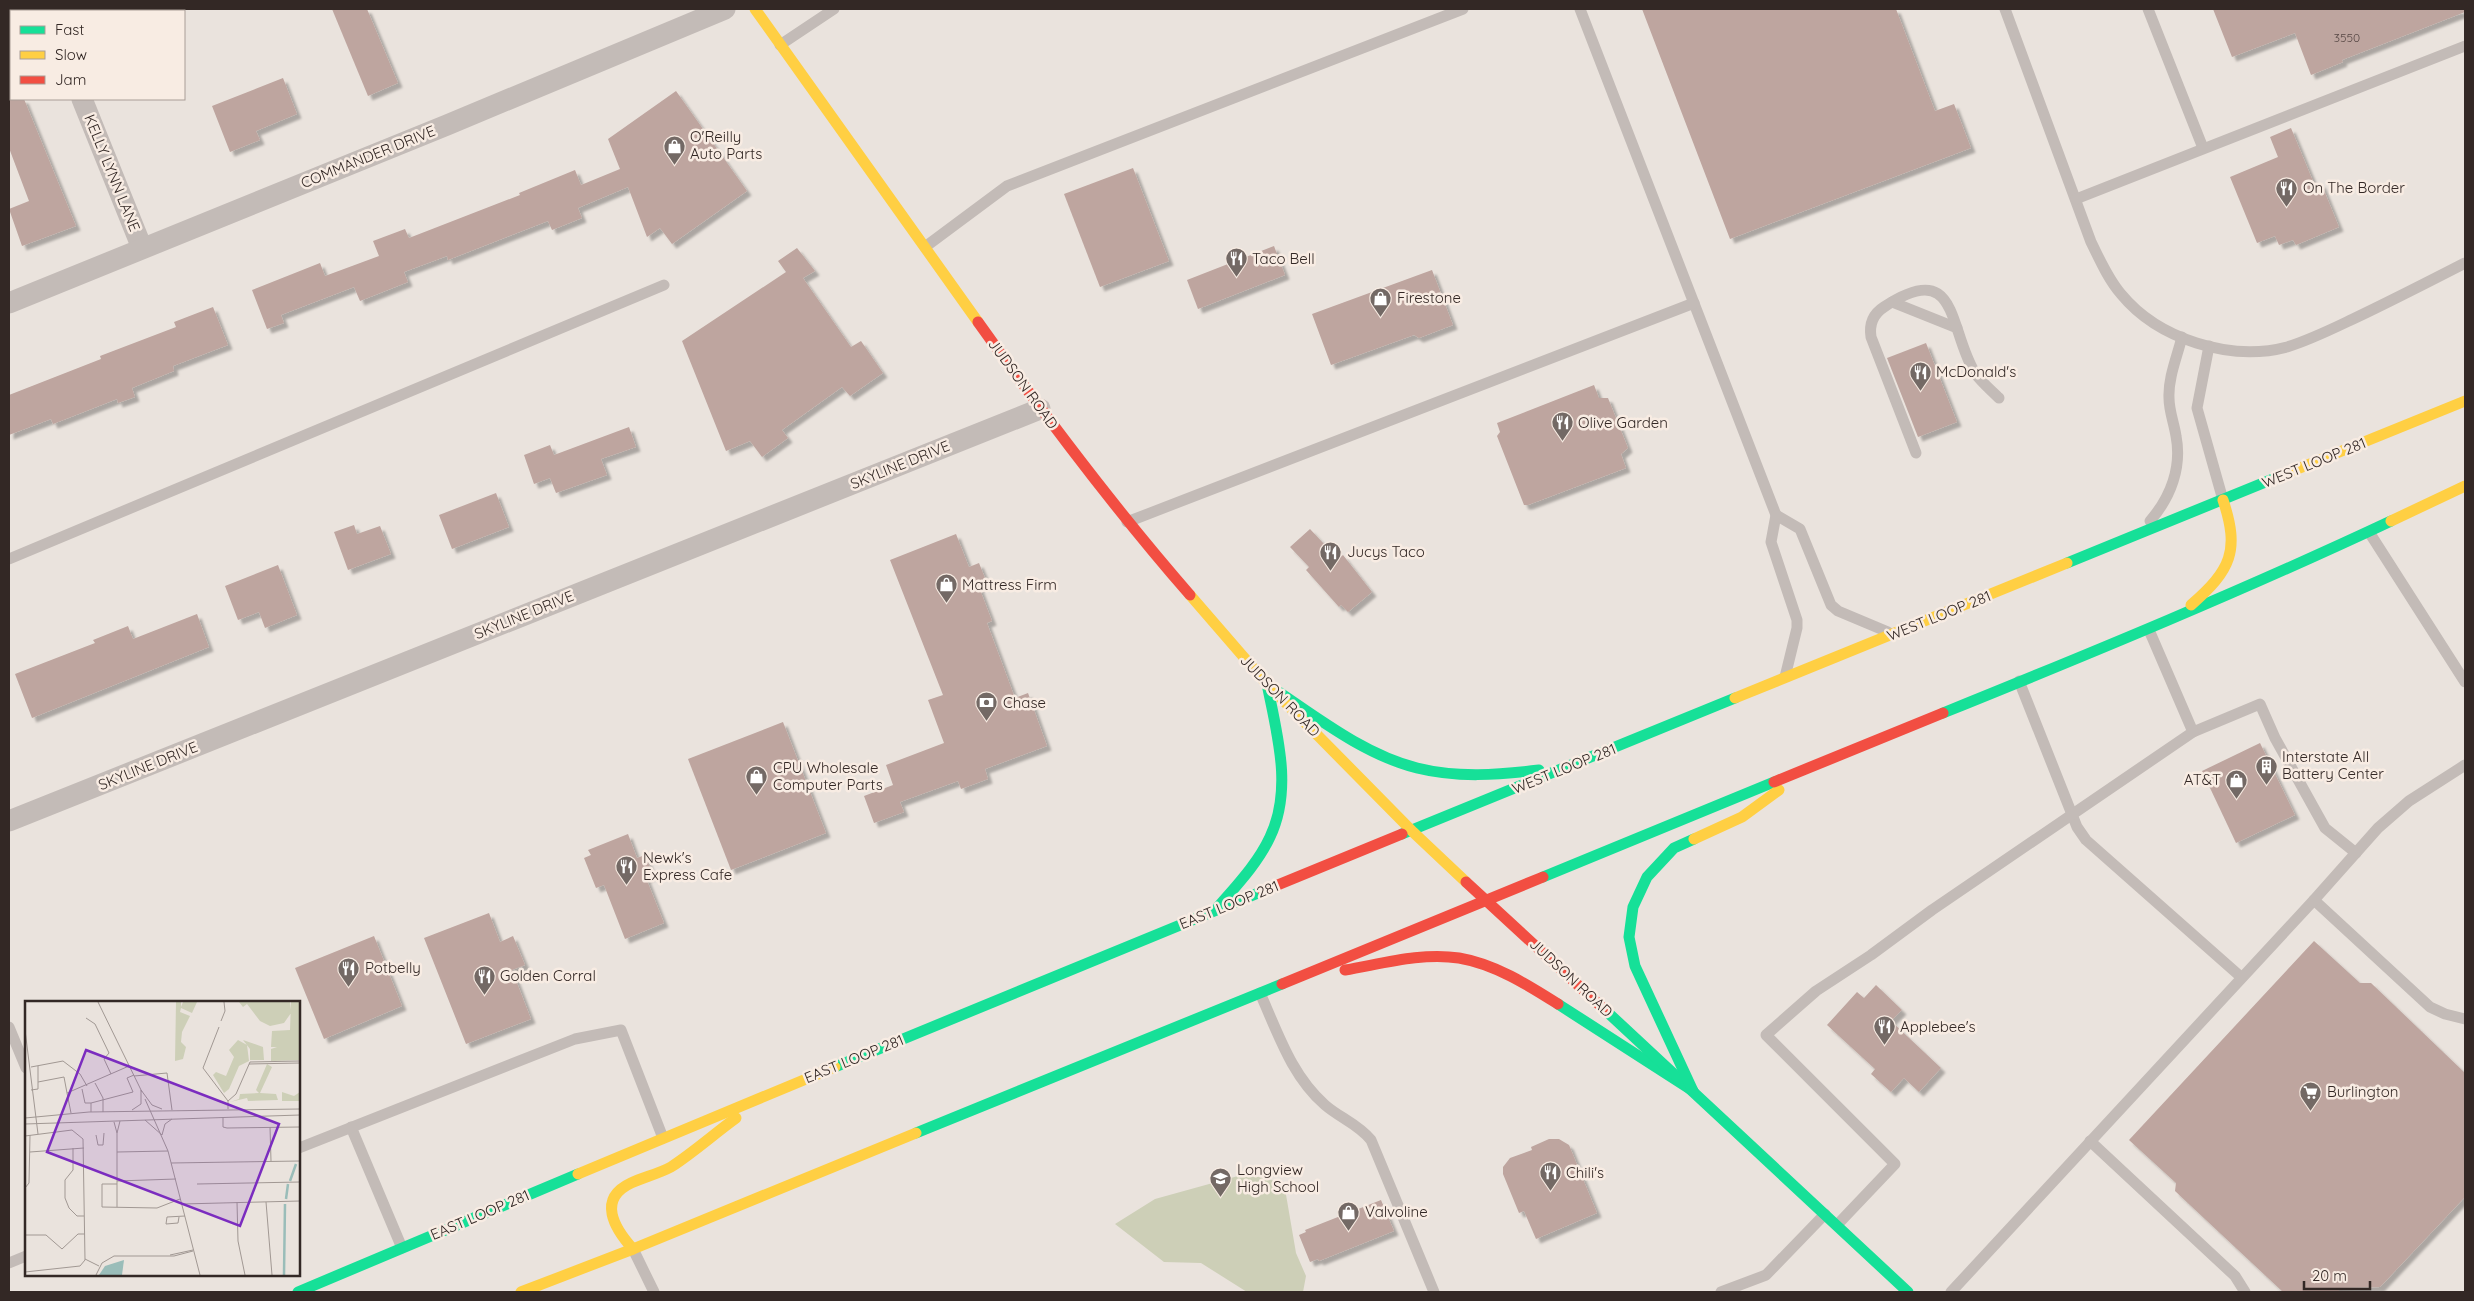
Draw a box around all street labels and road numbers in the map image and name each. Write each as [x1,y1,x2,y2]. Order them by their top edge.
street label: KELLY LYNN LANE [80,111,145,234]
street label: COMMANDER DRIVE [298,121,438,192]
street label: JUDSON ROAD [984,335,1063,433]
street label: WEST LOOP 281 [2259,433,2369,492]
street label: SKYLINE DRIVE [847,436,952,493]
street label: SKYLINE DRIVE [471,586,576,643]
street label: WEST LOOP 281 [1884,586,1994,645]
street label: JUDSON ROAD [1236,651,1324,741]
street label: SKYLINE DRIVE [95,737,200,794]
street label: WEST LOOP 281 [1509,739,1619,798]
street label: EAST LOOP 281 [1176,876,1281,933]
street label: JUDSON ROAD [1526,934,1617,1021]
street label: EAST LOOP 281 [801,1030,906,1087]
street label: EAST LOOP 281 [427,1185,532,1244]

